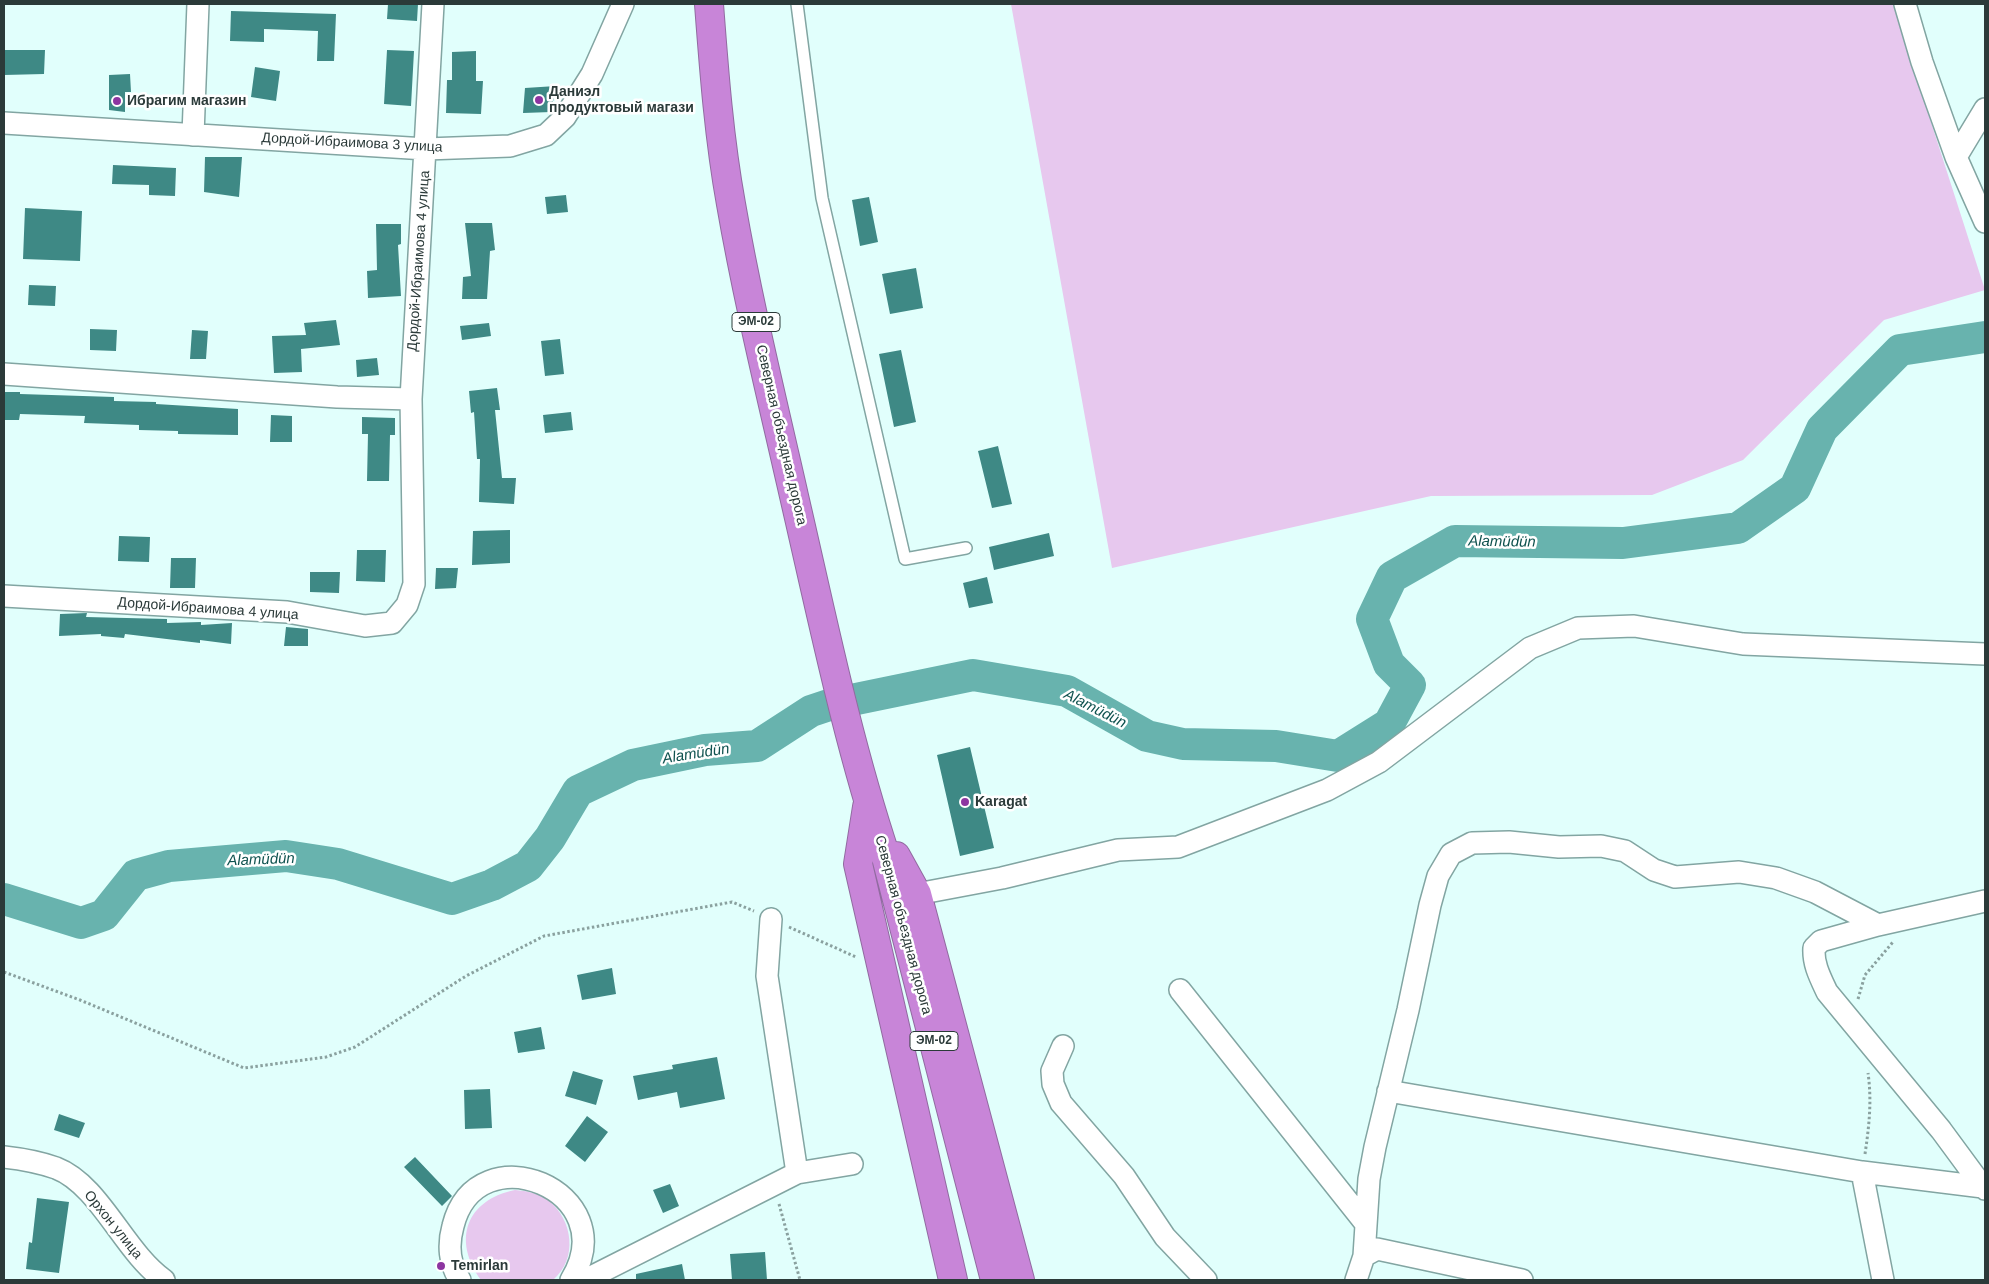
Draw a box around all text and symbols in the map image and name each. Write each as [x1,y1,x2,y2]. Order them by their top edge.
place label: Даниэл продуктовый магази [549,84,694,116]
place label: Ибрагим магазин [127,93,246,109]
marker: Даниэл продуктовый магази [533,94,545,106]
marker: Ибрагим магазин [111,95,123,107]
street label: Дордой-Ибраимова 3 улица [261,130,443,156]
street label: Дордой-Ибраимова 4 улица [404,170,434,352]
road number: ЭМ-02 [732,313,780,332]
street label: Северная объездная дорога [752,343,810,527]
water label: Alamüdün [1468,532,1536,552]
street label: Дордой-Ибраимова 4 улица [117,594,299,624]
water label: Alamüdün [1061,686,1129,732]
water label: Alamüdün [661,740,731,768]
place label: Karagat [975,794,1027,810]
marker: Karagat [959,796,971,808]
street label: Северная объездная дорога [871,834,935,1016]
water label: Alamüdün [227,850,295,870]
road number: ЭМ-02 [910,1032,958,1050]
street label: Орхон улица [80,1187,146,1263]
place label: Temirlan [451,1258,508,1274]
marker: Temirlan [435,1260,447,1272]

